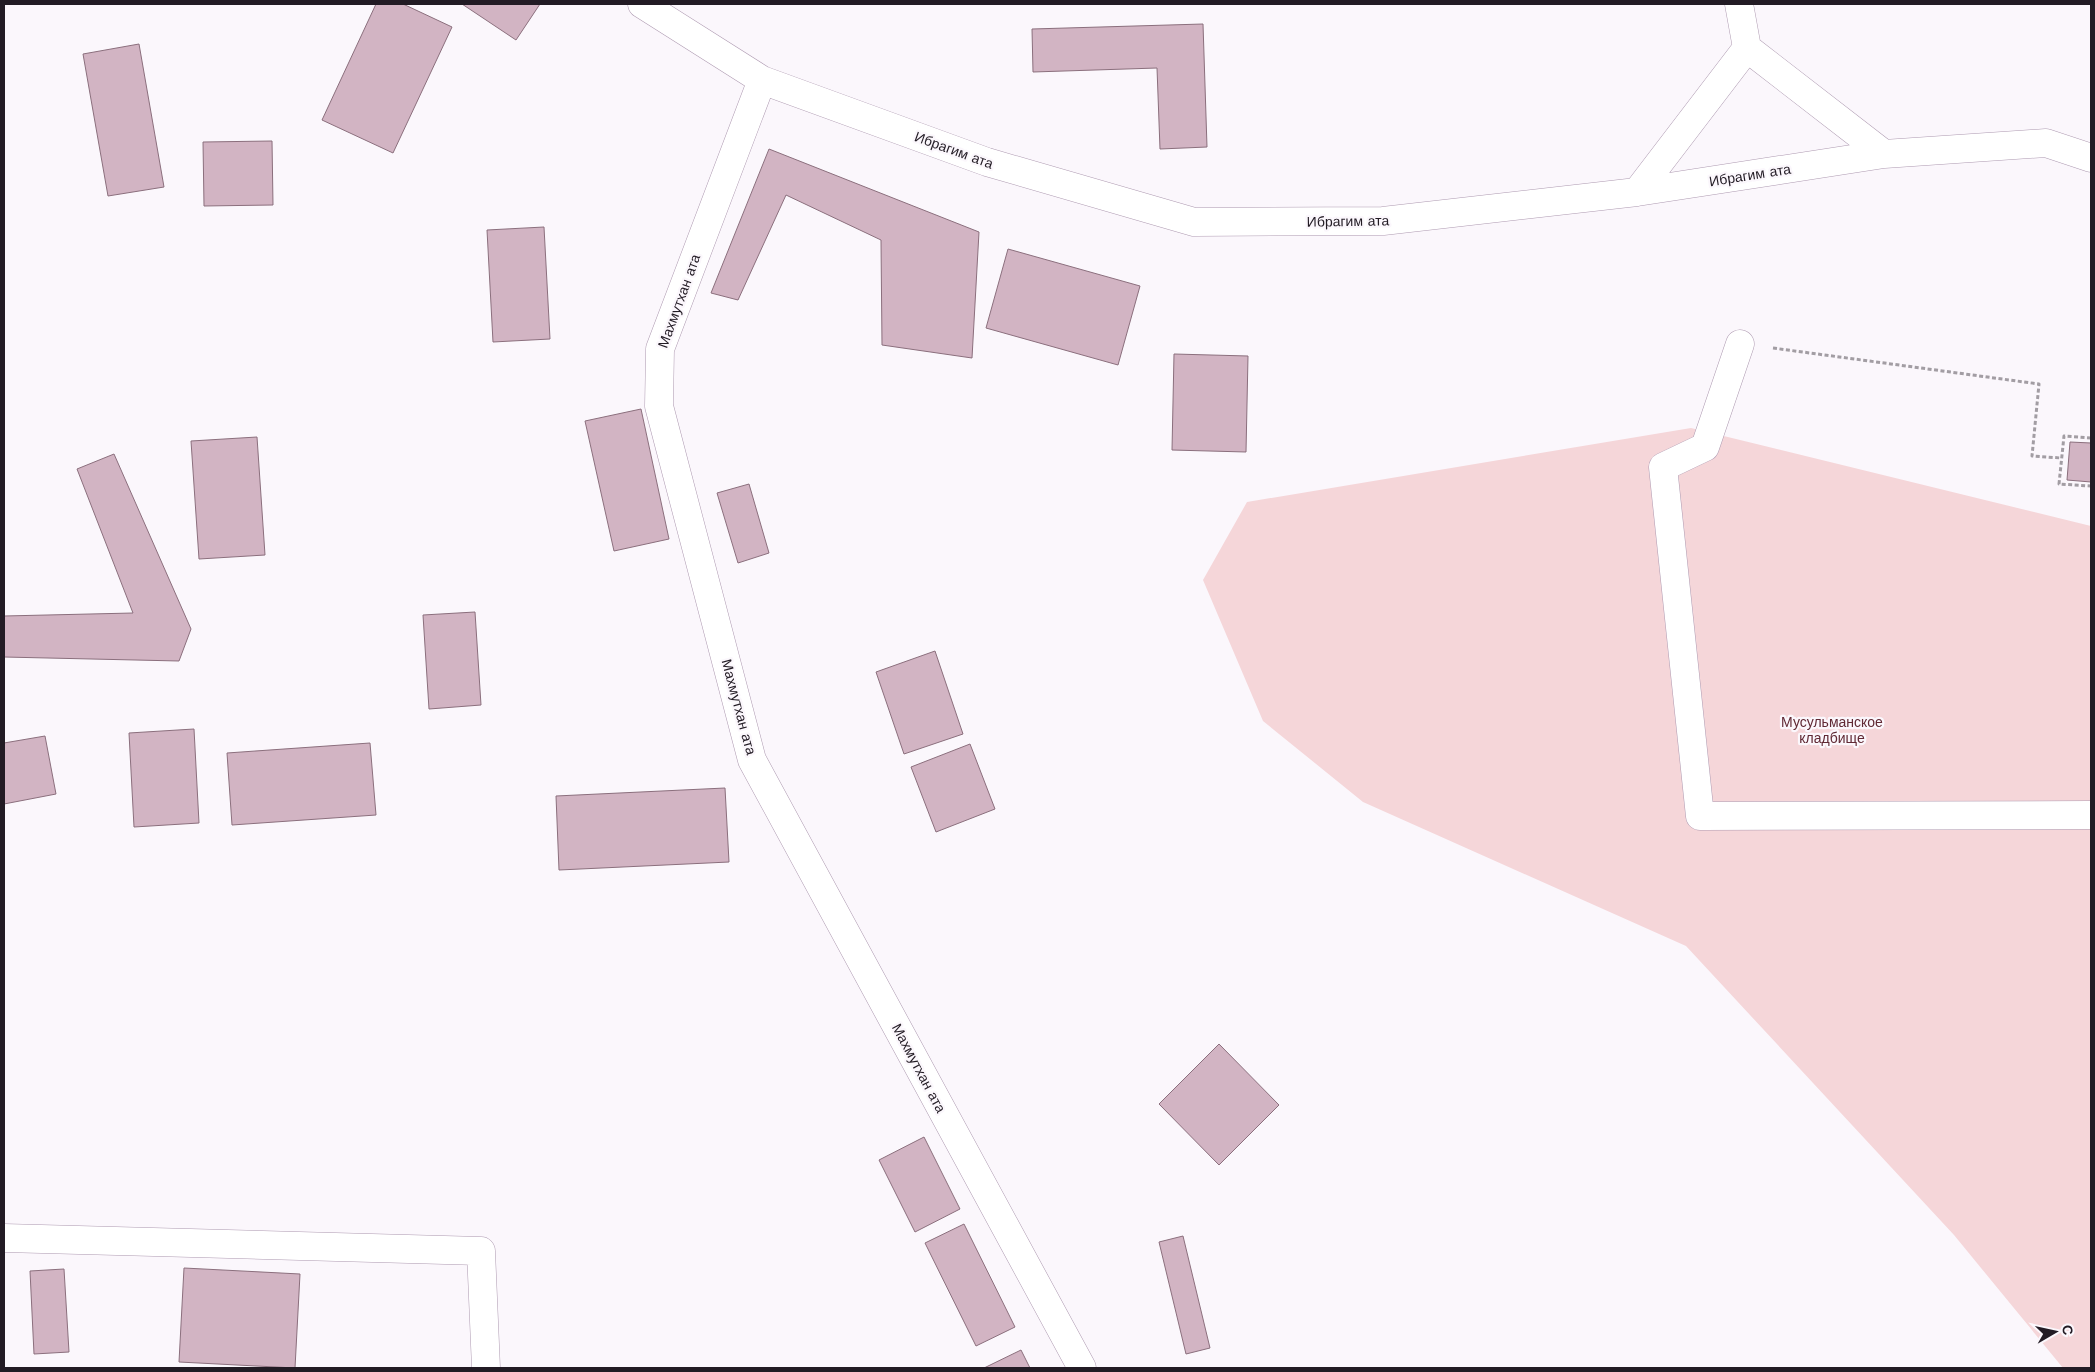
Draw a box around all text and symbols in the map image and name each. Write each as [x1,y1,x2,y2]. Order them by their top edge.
street label: Ибрагим ата [913,128,996,172]
street label: Ибрагим ата [1708,161,1792,189]
street label: Ибрагим ата [1307,212,1390,230]
street label: Махмутхан ата [655,252,703,350]
street label: Махмутхан ата [719,657,760,757]
park label: Мусульманское кладбище [1781,714,1883,746]
street label: Махмутхан ата [889,1021,949,1115]
north arrow [2030,1307,2080,1357]
text: С [2059,1324,2077,1336]

